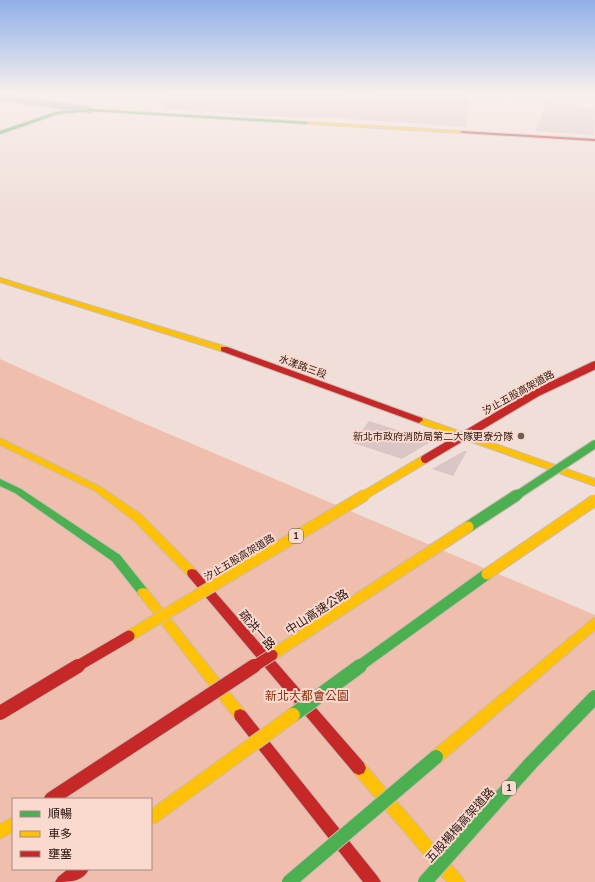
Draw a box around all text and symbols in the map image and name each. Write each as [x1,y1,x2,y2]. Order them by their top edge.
street label: 水漾路三段 [277,352,329,382]
street label: 汐止五股高架道路 [480,367,557,418]
place label: 新北市政府消防局第二大隊更寮分隊 [353,430,513,444]
marker: 新北市政府消防局第二大隊更寮分隊 [516,431,526,441]
road number: 1 [289,529,303,543]
street label: 汐止五股高架道路 [202,531,277,584]
street label: 中山高速公路 [282,586,352,638]
street label: 疏洪一路 [235,607,279,653]
park label: 新北大都會公園 [265,688,349,704]
road number: 1 [502,781,516,795]
street label: 五股楊梅高架道路 [422,784,498,866]
legend [12,798,152,870]
text: 順暢 [48,806,72,822]
text: 車多 [48,826,72,842]
text: 壅塞 [48,846,72,862]

